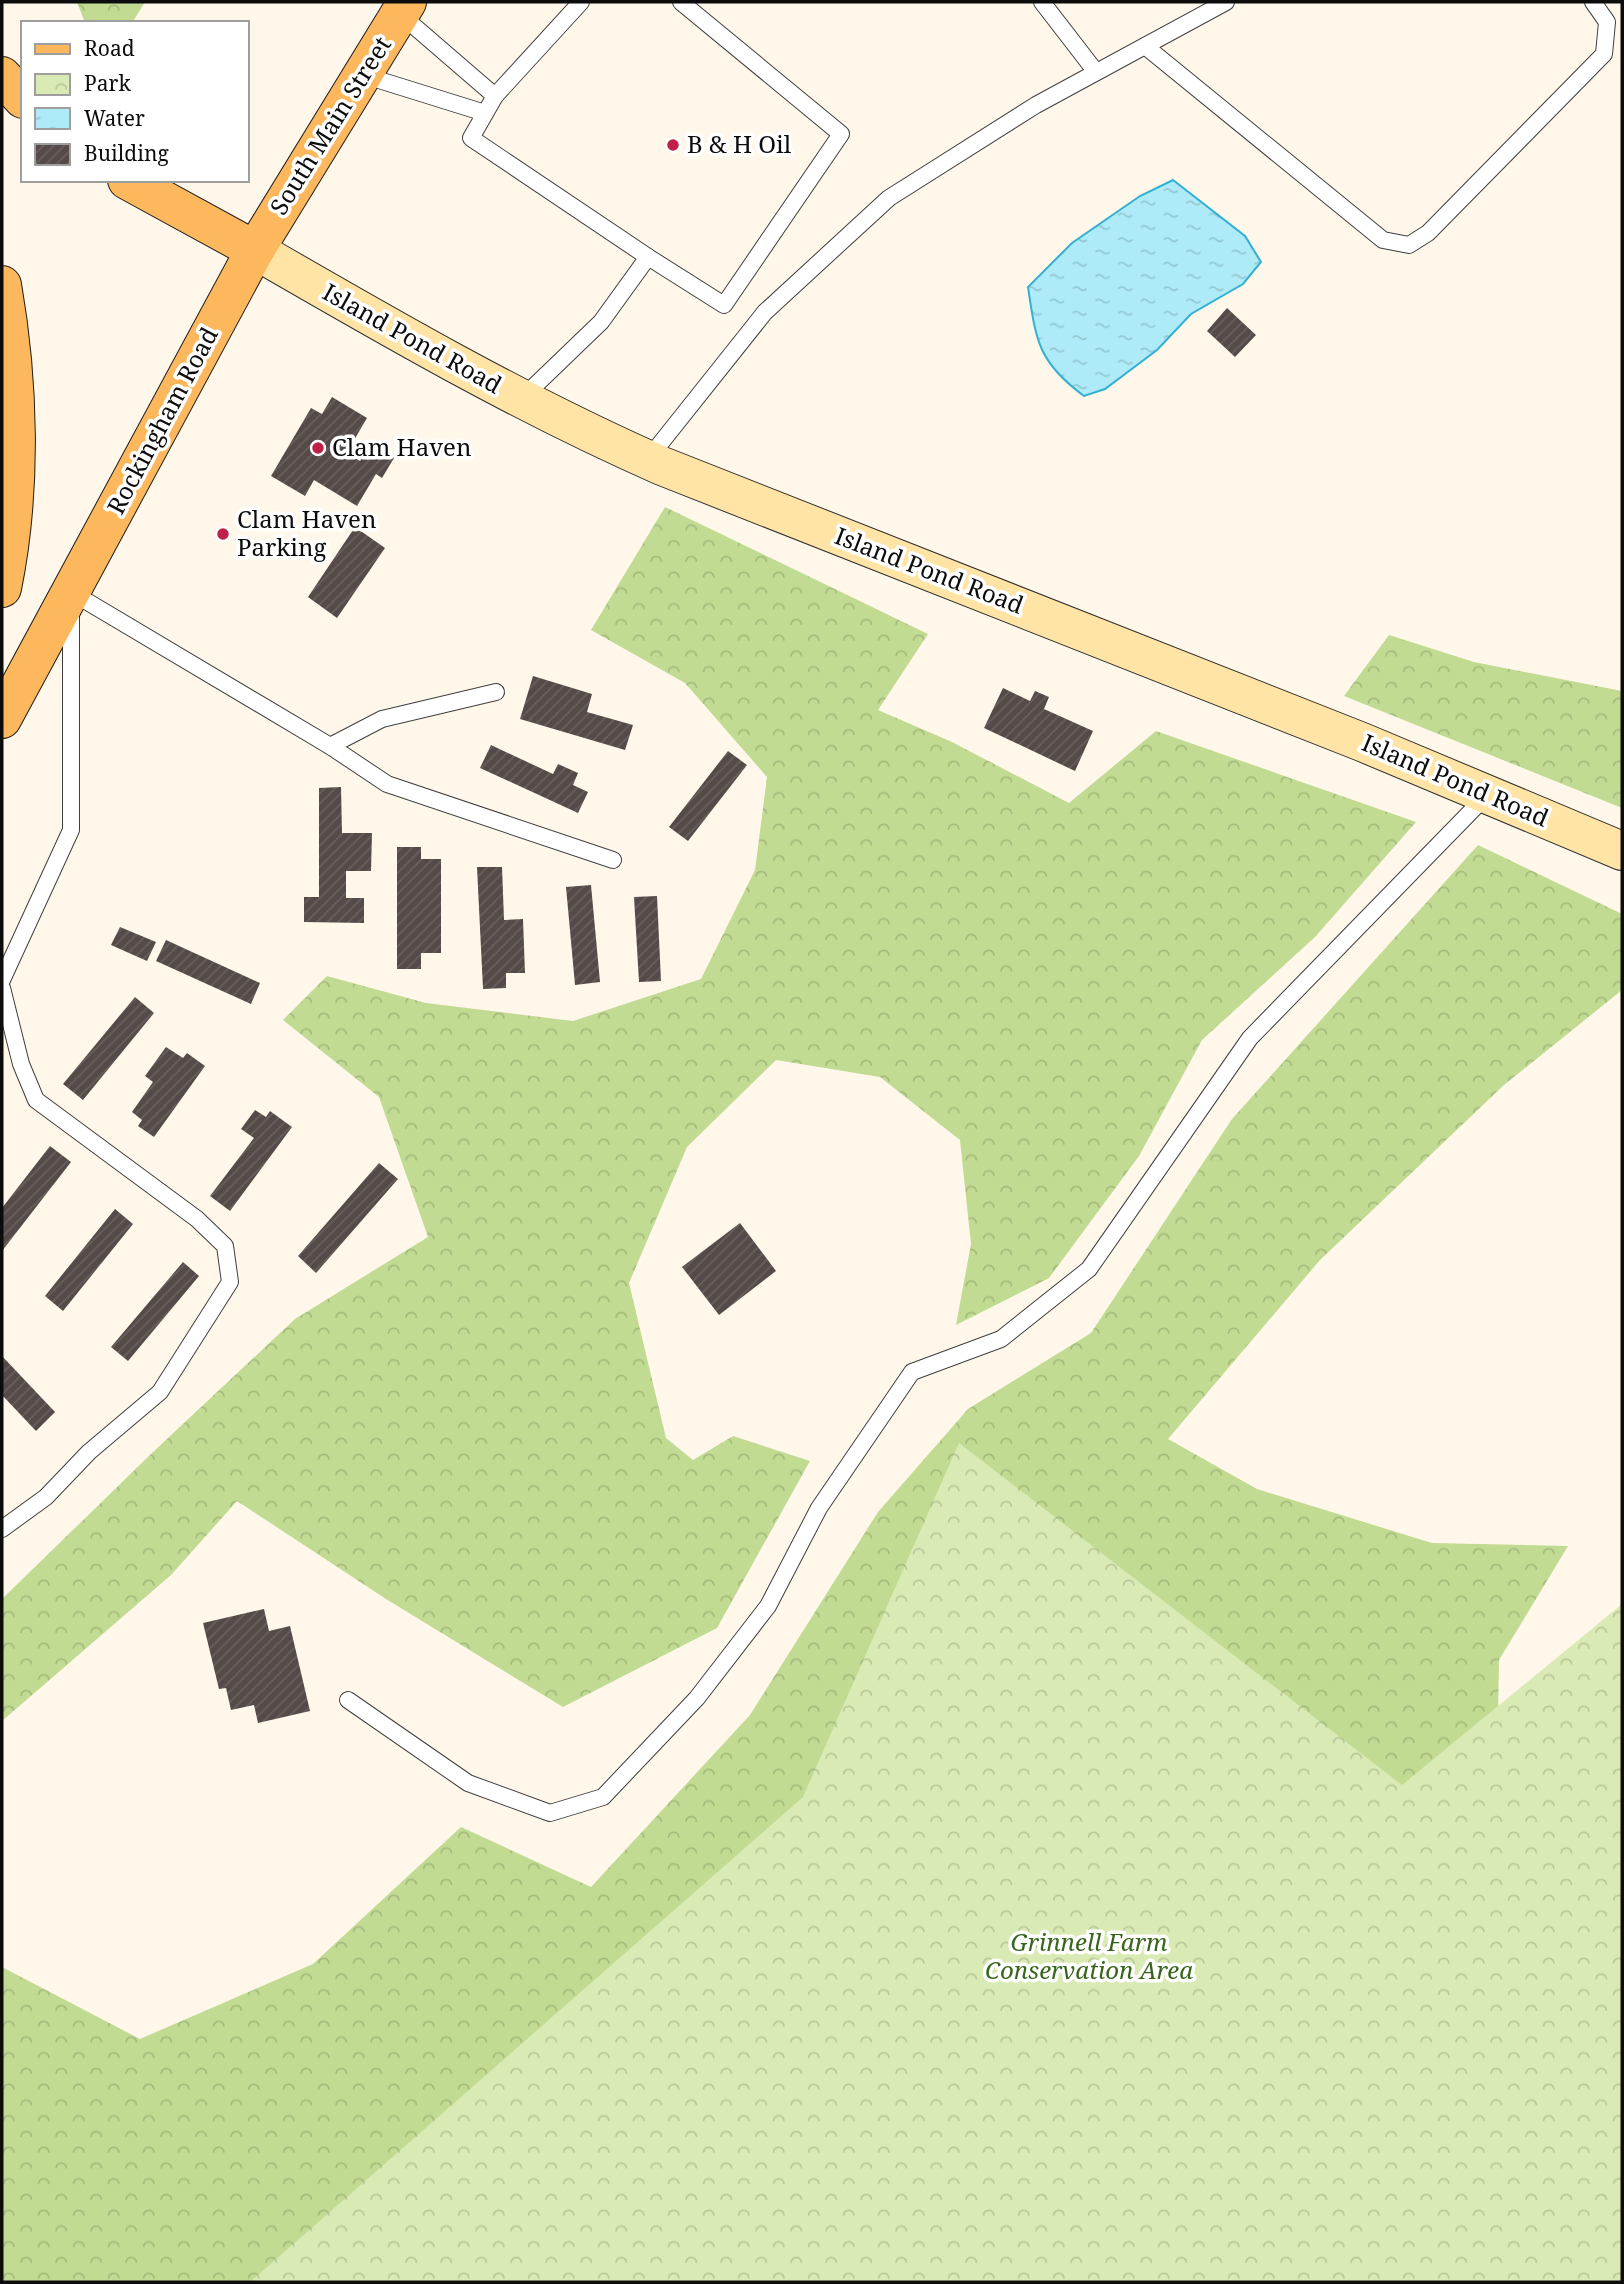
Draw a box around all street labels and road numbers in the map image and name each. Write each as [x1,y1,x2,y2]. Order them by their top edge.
street label: South Main Street [262,30,398,221]
street label: Island Pond Road [317,275,508,401]
street label: Rockingham Road [99,321,225,519]
street label: Island Pond Road [830,518,1029,621]
street label: Island Pond Road [1357,725,1554,834]

